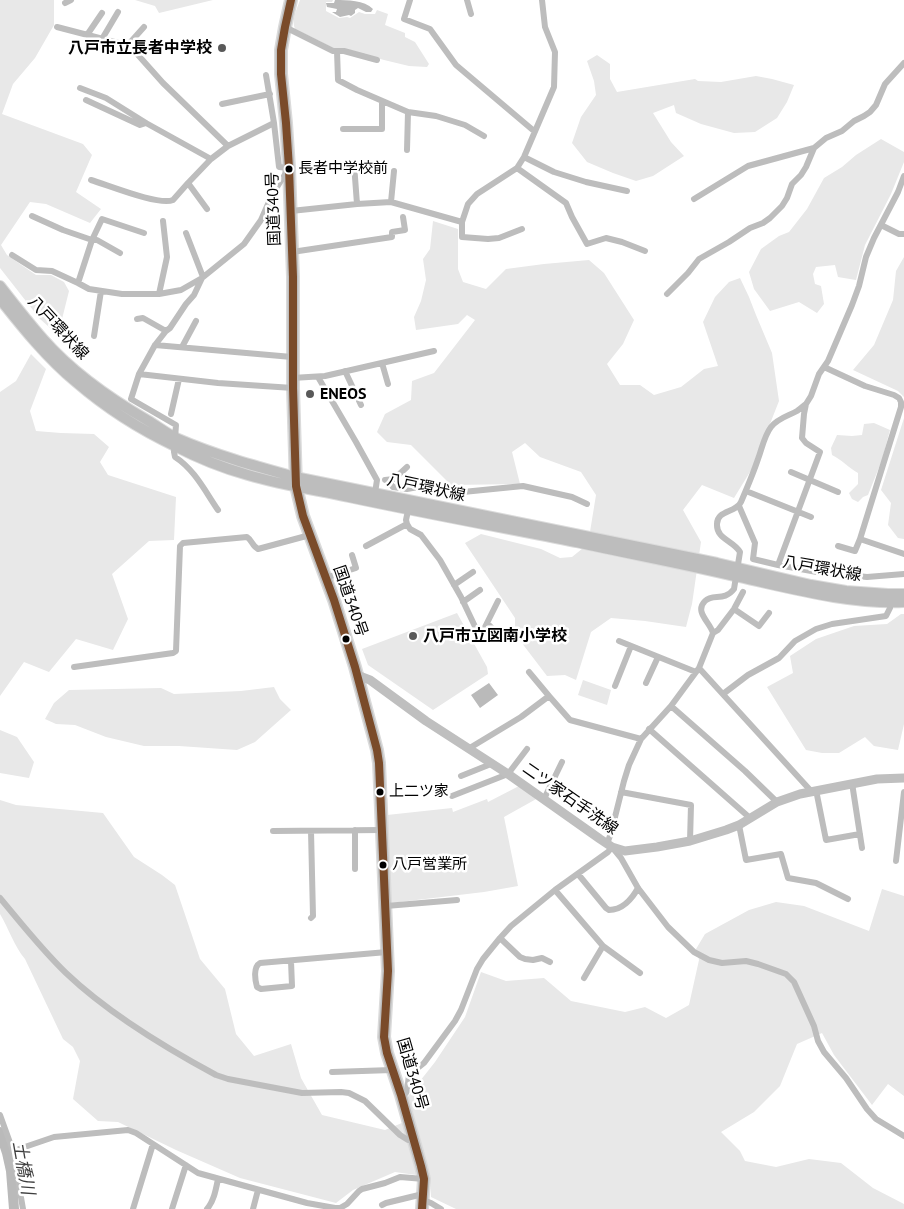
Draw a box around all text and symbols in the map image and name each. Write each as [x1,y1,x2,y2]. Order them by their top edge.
place label: 八戸市立長者中学校 [68,38,212,58]
marker: 八戸市立長者中学校 [216,42,228,54]
place label: 長者中学校前 [298,160,388,178]
marker: 長者中学校前 [284,164,294,174]
street label: 国道340号 [263,172,285,246]
street label: 八戸環状線 [24,292,92,364]
place label: ENEOS [320,384,366,404]
marker: ENEOS [304,388,316,400]
street label: 八戸環状線 [385,470,467,506]
street label: 八戸環状線 [781,553,863,585]
street label: 国道340号 [329,563,371,639]
place label: 八戸市立図南小学校 [423,626,567,646]
marker: 八戸市立図南小学校 [407,630,419,642]
unlabelled marker [341,634,351,644]
street label: 二ツ家石手洗線 [519,759,621,839]
place label: 上二ツ家 [389,783,449,801]
marker: 上二ツ家 [375,787,385,797]
place label: 八戸営業所 [392,856,467,874]
marker: 八戸営業所 [378,860,388,870]
street label: 国道340号 [393,1036,431,1112]
water label: 土橋川 [8,1140,38,1196]

